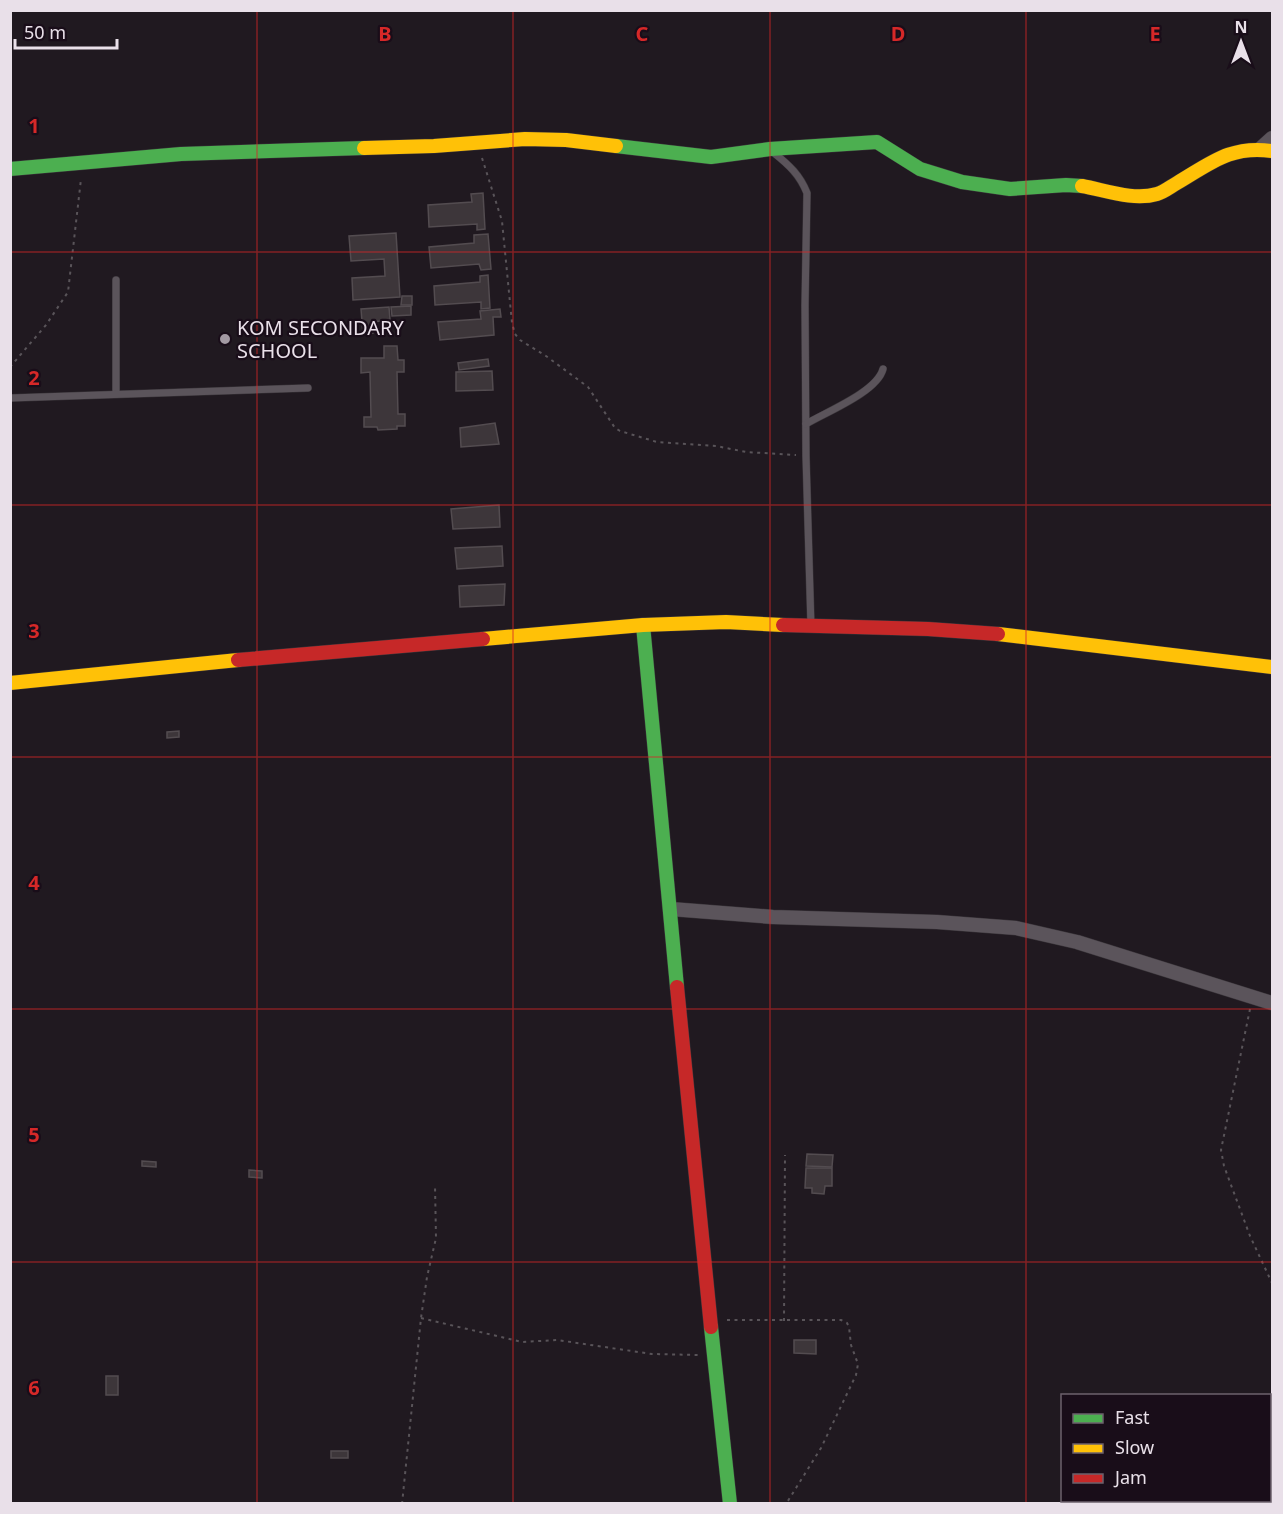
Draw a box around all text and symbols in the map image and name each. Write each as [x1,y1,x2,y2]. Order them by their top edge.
scale bar [15,12,117,50]
north arrow [1211,12,1271,72]
text: N [1234,16,1248,38]
text: 50 m [24,20,66,44]
text: B [378,20,392,47]
text: C [636,20,649,47]
text: D [891,20,905,47]
text: E [1149,20,1161,47]
text: 1 [28,112,40,139]
place label: KOM SECONDARY SCHOOL [237,314,405,364]
marker: KOM SECONDARY SCHOOL [218,332,232,346]
text: 2 [28,364,40,391]
text: 3 [28,617,40,644]
text: 4 [28,869,40,896]
text: 5 [28,1121,40,1148]
text: 6 [28,1374,40,1401]
legend [1061,1394,1271,1502]
text: Fast [1115,1405,1150,1429]
text: Slow [1115,1435,1154,1459]
text: Jam [1113,1465,1147,1489]

